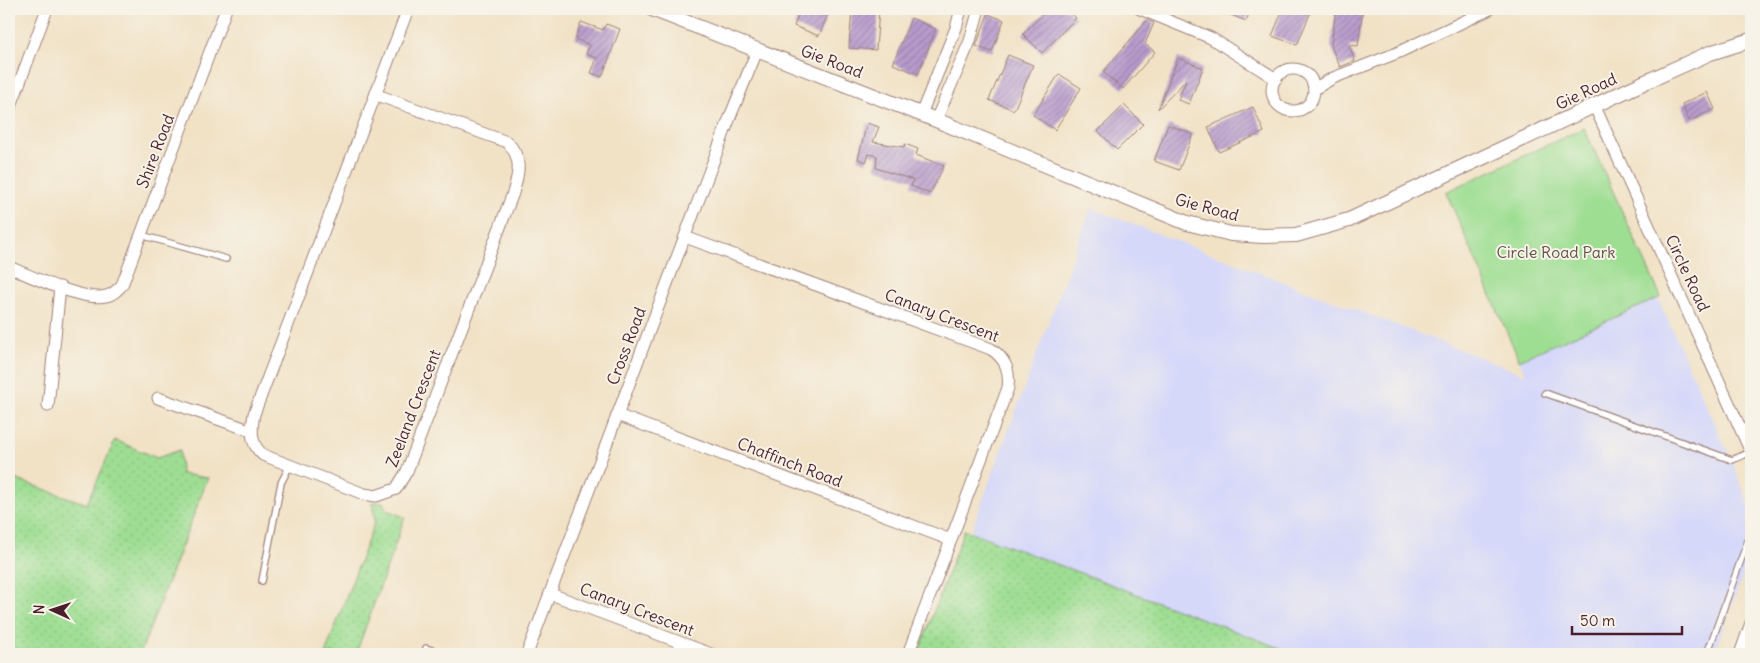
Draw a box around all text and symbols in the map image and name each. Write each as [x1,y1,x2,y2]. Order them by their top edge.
street label: Gie Road [798,40,866,82]
street label: Gie Road [1552,68,1620,114]
street label: Shire Road [132,111,178,191]
street label: Gie Road [1173,189,1241,225]
street label: Circle Road [1662,232,1714,314]
park label: Circle Road Park [1496,242,1616,262]
street label: Canary Crescent [882,284,1003,346]
street label: Cross Road [602,304,650,388]
street label: Zeeland Crescent [381,346,445,470]
street label: Chaffinch Road [735,433,845,491]
street label: Canary Crescent [577,578,698,640]
north arrow [28,586,78,636]
scale bar [1572,603,1682,635]
text: N [30,604,48,615]
text: 50 m [1580,611,1615,630]

